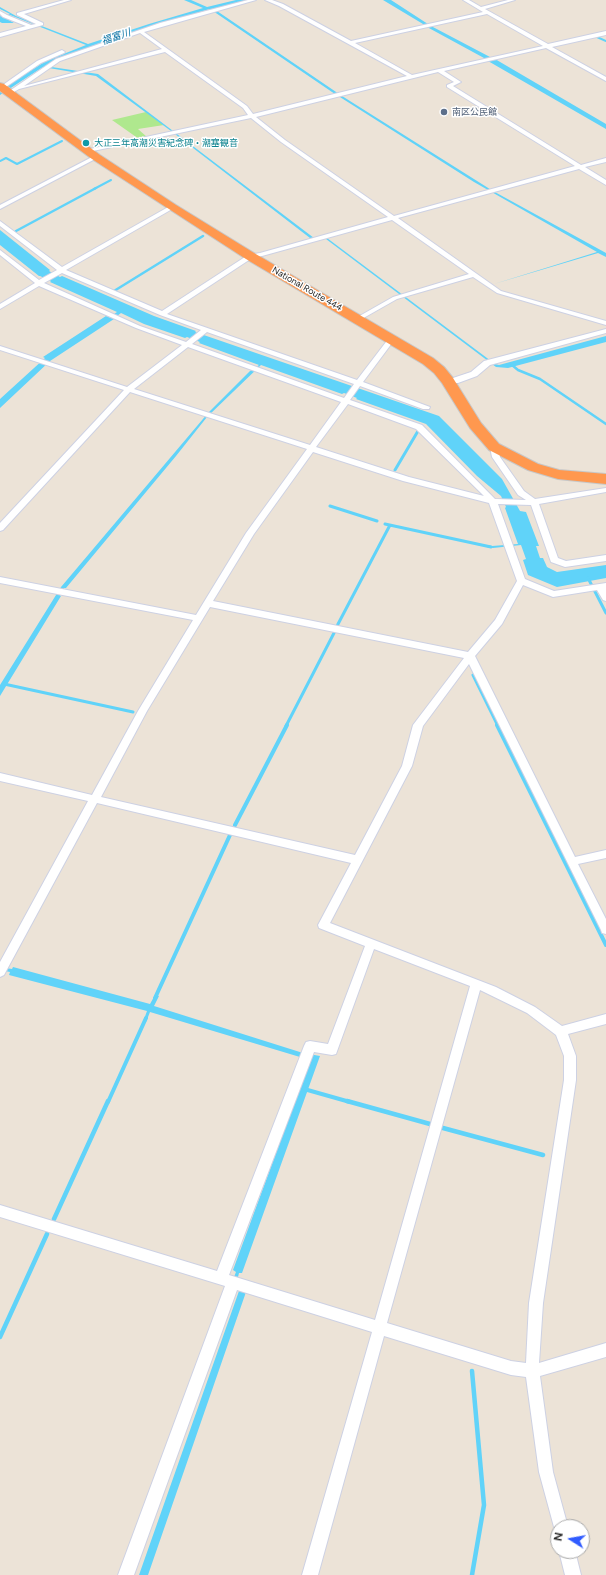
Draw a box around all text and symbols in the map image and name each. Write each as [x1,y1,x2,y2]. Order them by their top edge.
water label: 福富川 [100,26,132,48]
marker: 南区公民館 [439,107,449,117]
place label: 南区公民館 [452,107,497,117]
marker: 大正三年高潮災害紀念碑・潮塞観音 [81,138,91,148]
place label: 大正三年高潮災害紀念碑・潮塞観音 [94,138,238,148]
street label: National Route 444 [270,265,344,313]
north arrow [550,1519,590,1559]
text: N [552,1531,566,1542]

